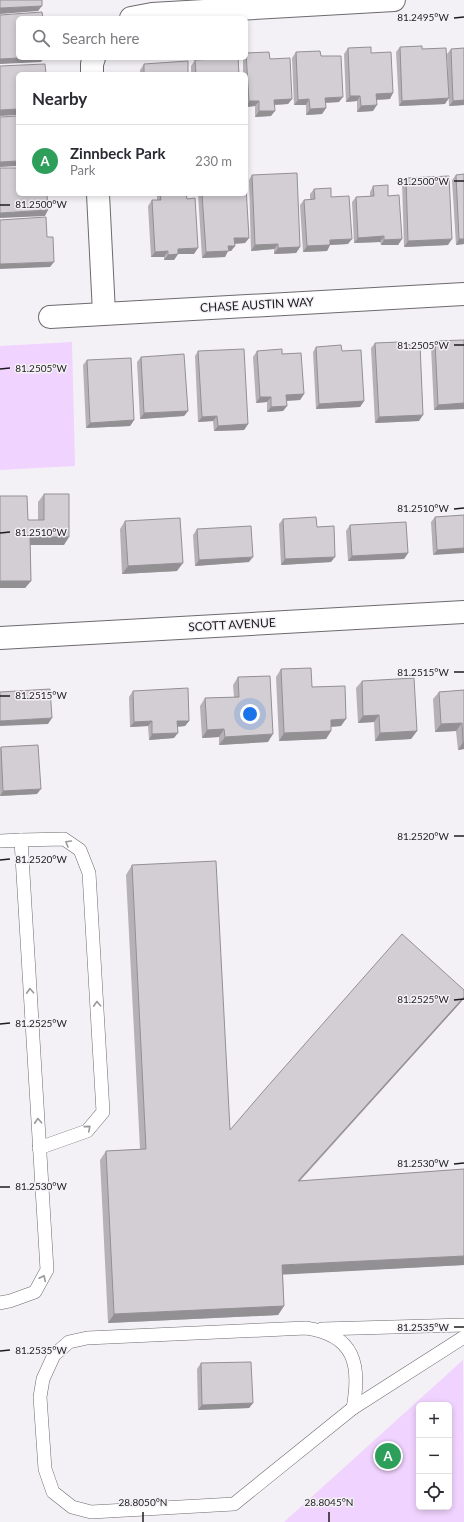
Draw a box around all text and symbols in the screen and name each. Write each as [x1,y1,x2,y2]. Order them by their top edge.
text: 81.2495°W [397,11,449,23]
search box [16,16,248,60]
icon: search [30,27,52,49]
text: Search here [62,29,139,47]
text: Nearby [32,88,87,109]
text: Zinnbeck Park [70,144,166,162]
text: A [40,153,50,169]
text: 230 m [195,153,232,169]
text: Park [70,162,95,178]
text: 81.2500°W [397,175,449,187]
text: 81.2500°W [15,198,67,210]
street label: CHASE AUSTIN WAY [200,294,315,315]
text: 81.2505°W [397,339,449,351]
text: 81.2505°W [15,362,67,374]
text: 81.2510°W [397,502,449,514]
text: 81.2510°W [15,526,67,538]
street label: SCOTT AVENUE [188,615,276,634]
text: 81.2515°W [397,666,449,678]
text: 81.2515°W [15,689,67,701]
your location [240,704,260,724]
text: 81.2520°W [397,830,449,842]
one-way arrow [65,840,72,847]
text: 81.2520°W [15,853,67,865]
one-way arrow [26,988,35,994]
text: 81.2525°W [397,993,449,1005]
one-way arrow [92,1001,101,1007]
text: 81.2525°W [15,1017,67,1029]
one-way arrow [33,1118,42,1124]
one-way arrow [83,1126,91,1133]
text: 81.2530°W [397,1157,449,1169]
text: 81.2530°W [15,1180,67,1192]
one-way arrow [38,1274,45,1282]
text: 81.2535°W [397,1321,449,1333]
text: 81.2535°W [15,1344,67,1356]
map controls [416,1402,452,1510]
button: + [416,1402,452,1438]
button: − [416,1438,452,1474]
pin: A [375,1441,401,1471]
button: locate [416,1474,452,1510]
text: 28.8050°N [119,1496,167,1508]
text: 28.8045°N [305,1496,353,1508]

